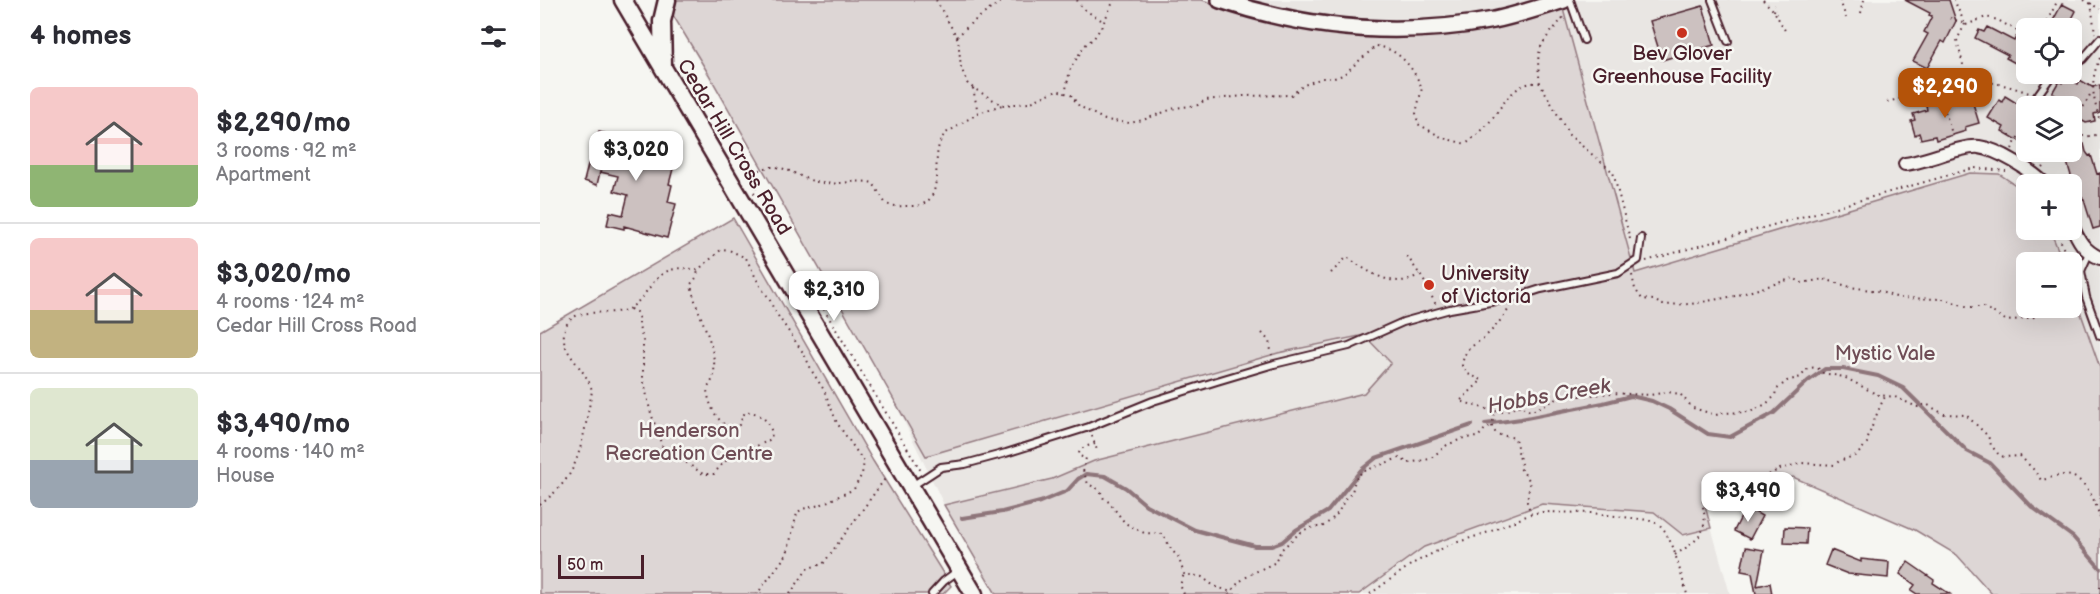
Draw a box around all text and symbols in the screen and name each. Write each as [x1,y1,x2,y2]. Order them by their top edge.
map controls [2016,18,2082,318]
button: locate [2016,18,2082,84]
icon: filters [477,20,510,53]
text: 4 homes [30,21,131,52]
marker: Bev Glover Greenhouse Facility [1675,26,1689,40]
place label: Bev Glover Greenhouse Facility [1592,42,1772,89]
street label: Cedar Hill Cross Road [672,55,796,239]
pin: $2,290 [1896,68,1994,119]
text: $2,290 [1912,75,1978,99]
button: layers [2016,96,2082,162]
text: $2,290/mo [216,108,351,139]
icon: home [78,111,150,183]
pin: $3,020 [587,131,685,182]
text: $3,020 [603,138,669,162]
text: 3 rooms · 92 m² [216,139,357,163]
text: Apartment [216,163,311,187]
button: + [2016,174,2082,240]
button: − [2016,252,2082,318]
text: $3,020/mo [216,259,351,290]
icon: home [78,262,150,334]
place label: University of Victoria [1441,262,1531,309]
pin: $2,310 [785,271,883,322]
text: $2,310 [803,278,865,302]
marker: University of Victoria [1422,278,1436,292]
text: 4 rooms · 124 m² [216,290,365,314]
text: Cedar Hill Cross Road [216,314,417,338]
park label: Mystic Vale [1835,342,1935,366]
water label: Hobbs Creek [1486,373,1613,419]
text: $3,490/mo [216,409,350,440]
icon: home [78,412,150,484]
park label: Henderson Recreation Centre [605,419,773,466]
text: 4 rooms · 140 m² [216,440,365,464]
text: House [216,464,275,488]
pin: $3,490 [1699,472,1797,523]
text: $3,490 [1715,479,1781,503]
scale bar [558,552,644,580]
text: 50 m [567,556,603,575]

